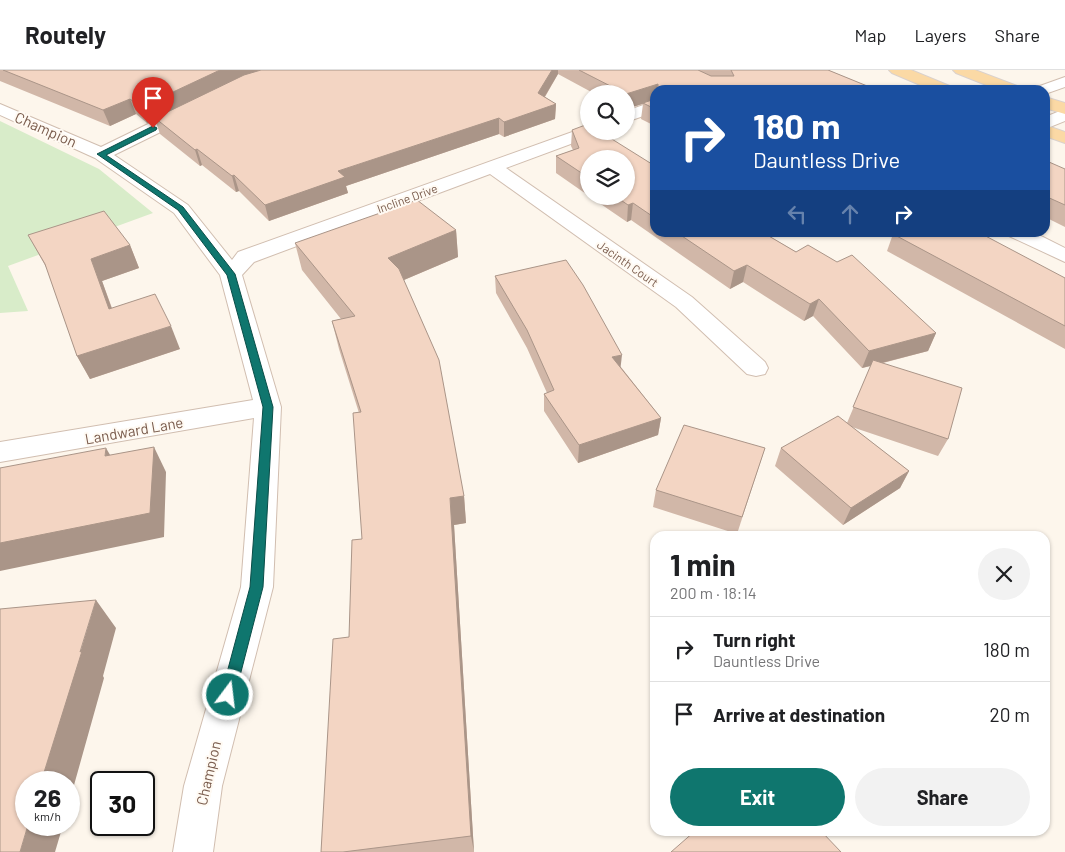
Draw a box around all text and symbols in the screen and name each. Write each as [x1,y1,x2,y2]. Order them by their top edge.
text: Routely [25,20,106,49]
text: Map [854,24,886,46]
text: Layers [914,24,967,46]
text: Share [995,24,1040,46]
pin [132,77,174,128]
icon: arrive [139,84,167,112]
map controls [580,85,635,205]
button: search [580,85,635,140]
text: 180 m [753,104,841,146]
icon: right [670,105,735,170]
street label: Champion [12,107,80,151]
text: Dauntless Drive [753,146,900,172]
button: layers [580,150,635,205]
street label: Incline Drive [375,181,439,215]
icon: left [783,200,811,228]
icon: ahead [836,200,864,228]
icon: right [889,200,917,228]
street label: Jacinth Court [595,237,661,289]
street label: Landward Lane [83,413,185,447]
text: 1 min [670,546,736,582]
button: close [978,548,1030,600]
text: 200 m · 18:14 [670,583,757,602]
text: Turn right [713,628,795,651]
icon: right [670,635,698,663]
text: 180 m [983,638,1030,661]
text: Dauntless Drive [713,651,820,670]
position arrow [201,668,253,720]
icon: arrive [670,700,698,728]
text: Arrive at destination [713,703,885,726]
text: 20 m [990,703,1030,726]
street label: Champion [192,739,224,807]
button: Exit [670,768,845,826]
button: Share [855,768,1030,826]
speed limit sign: 30 [90,771,155,836]
text: 26 [34,782,61,812]
text: km/h [34,809,61,823]

